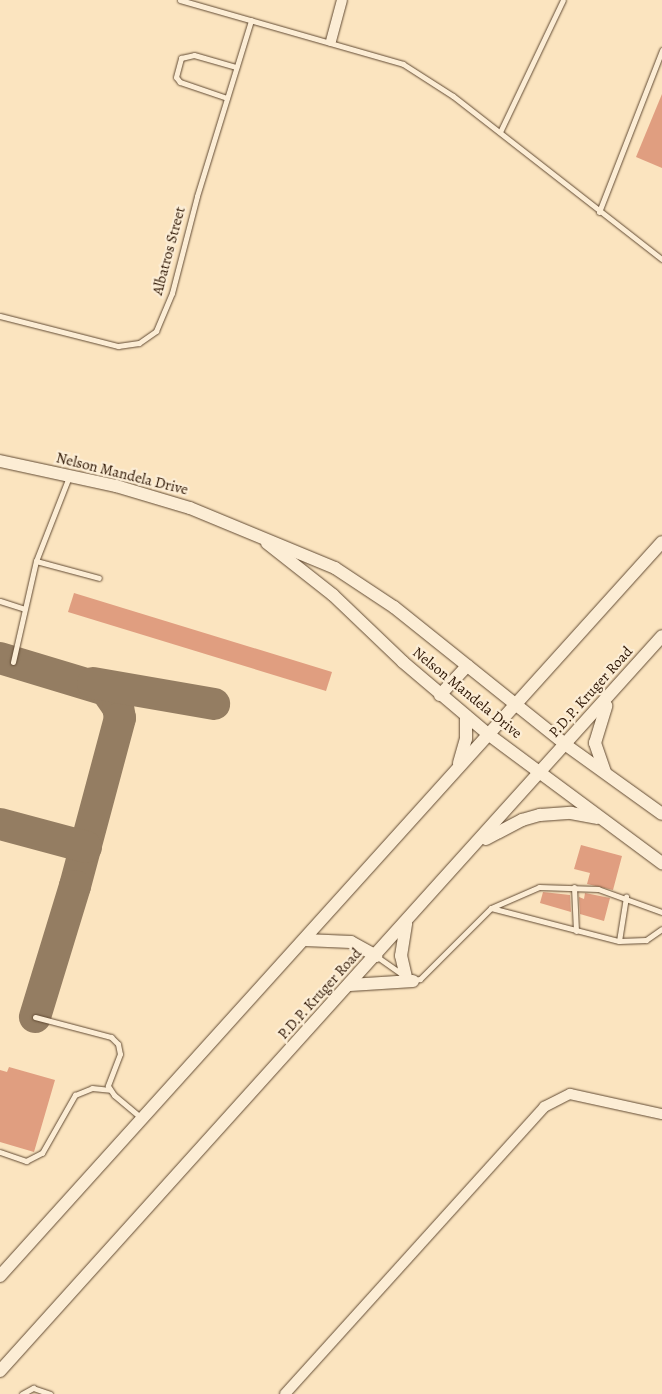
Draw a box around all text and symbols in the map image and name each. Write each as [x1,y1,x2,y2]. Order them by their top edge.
street label: Albatros Street [149,205,189,297]
street label: Nelson Mandela Drive [54,449,190,499]
street label: Nelson Mandela Drive [409,643,525,743]
street label: P.D.P. Kruger Road [545,643,637,741]
street label: P.D.P. Kruger Road [274,945,366,1043]

